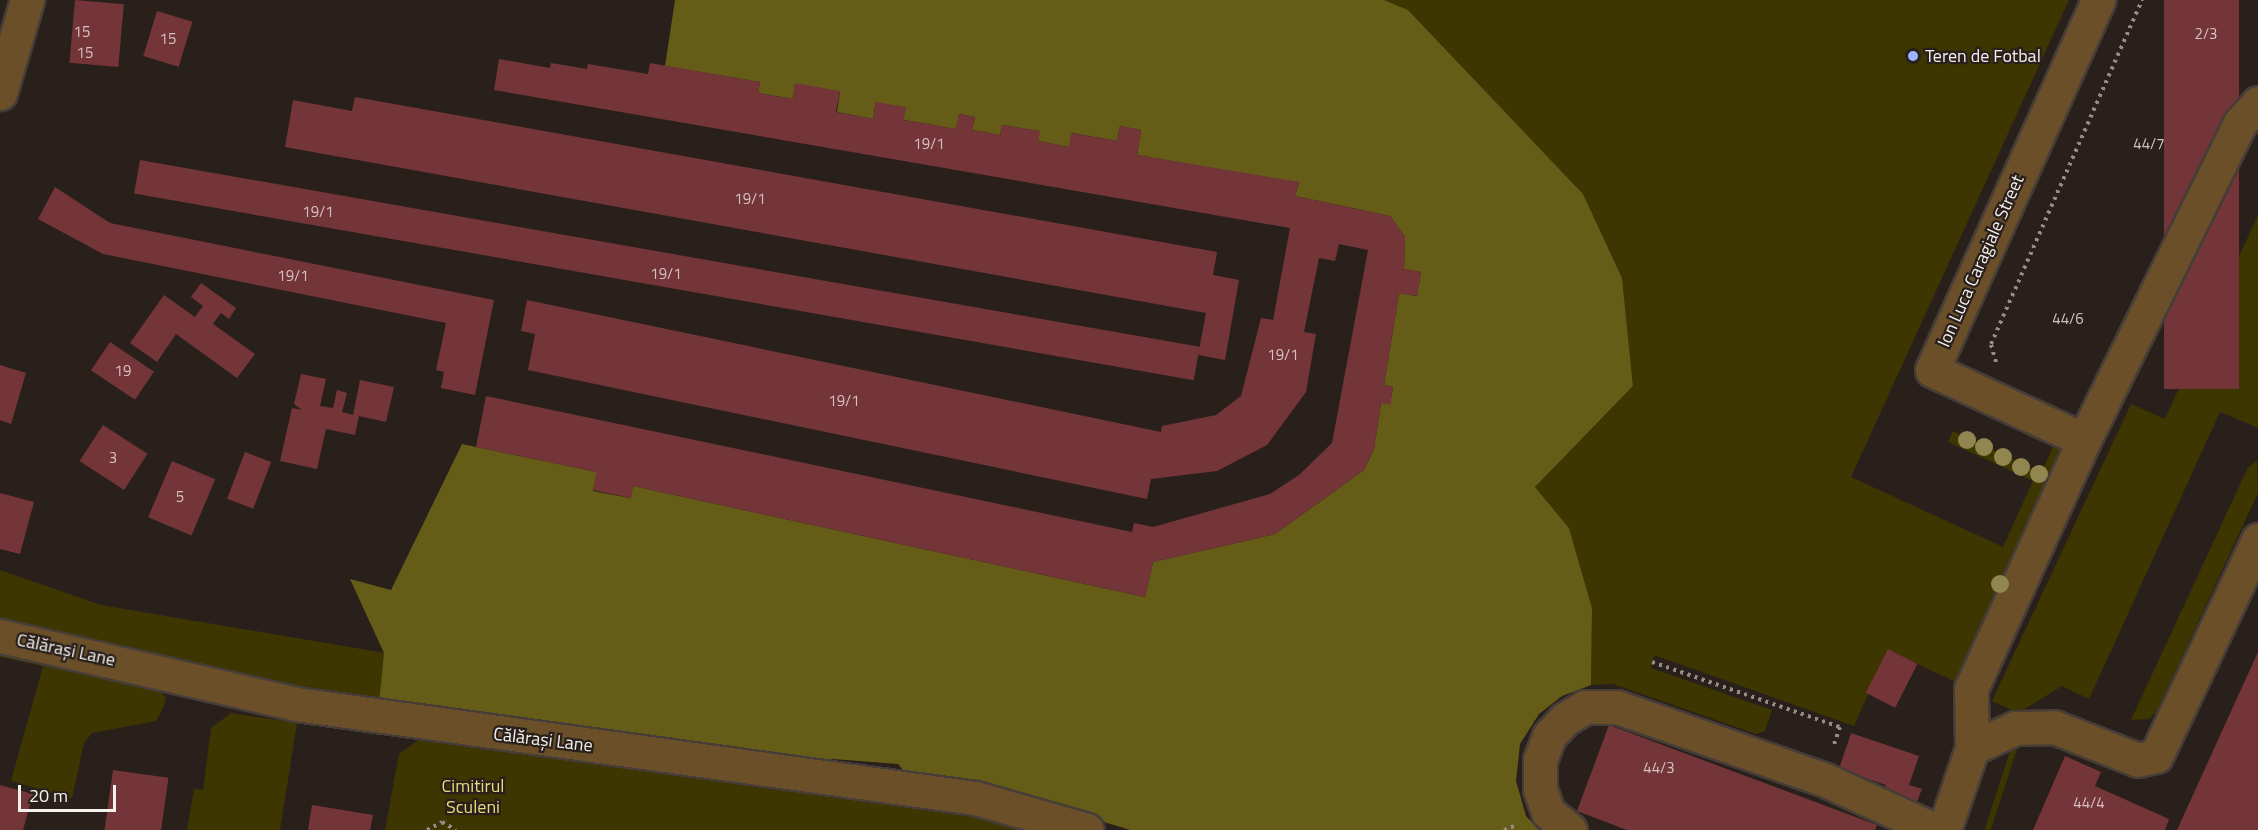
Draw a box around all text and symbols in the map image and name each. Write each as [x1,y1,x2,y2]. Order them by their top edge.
house number: 15 [74,23,90,41]
house number: 2/3 [2195,25,2217,43]
house number: 15 [160,30,176,48]
house number: 15 [77,44,93,62]
place label: Teren de Fotbal [1925,45,2041,67]
marker: Teren de Fotbal [1906,49,1920,63]
house number: 19/1 [913,135,945,153]
house number: 44/7 [2133,135,2165,153]
street label: Ion Luca Caragiale Street [1933,172,2029,350]
house number: 19/1 [734,190,766,208]
house number: 19/1 [302,203,334,221]
house number: 19/1 [650,265,682,283]
house number: 19/1 [277,267,309,285]
house number: 44/6 [2052,310,2084,328]
house number: 19/1 [1267,346,1299,364]
house number: 19 [115,362,131,380]
house number: 19/1 [828,392,860,410]
house number: 3 [109,449,117,467]
house number: 5 [176,488,184,506]
street label: Călărași Lane [15,629,117,671]
street label: Călărași Lane [492,723,594,757]
house number: 44/3 [1643,759,1675,777]
scale bar [21,773,118,811]
park label: Cimitirul Sculeni [442,776,504,818]
text: 20 m [29,782,68,809]
house number: 44/4 [2073,794,2105,812]

